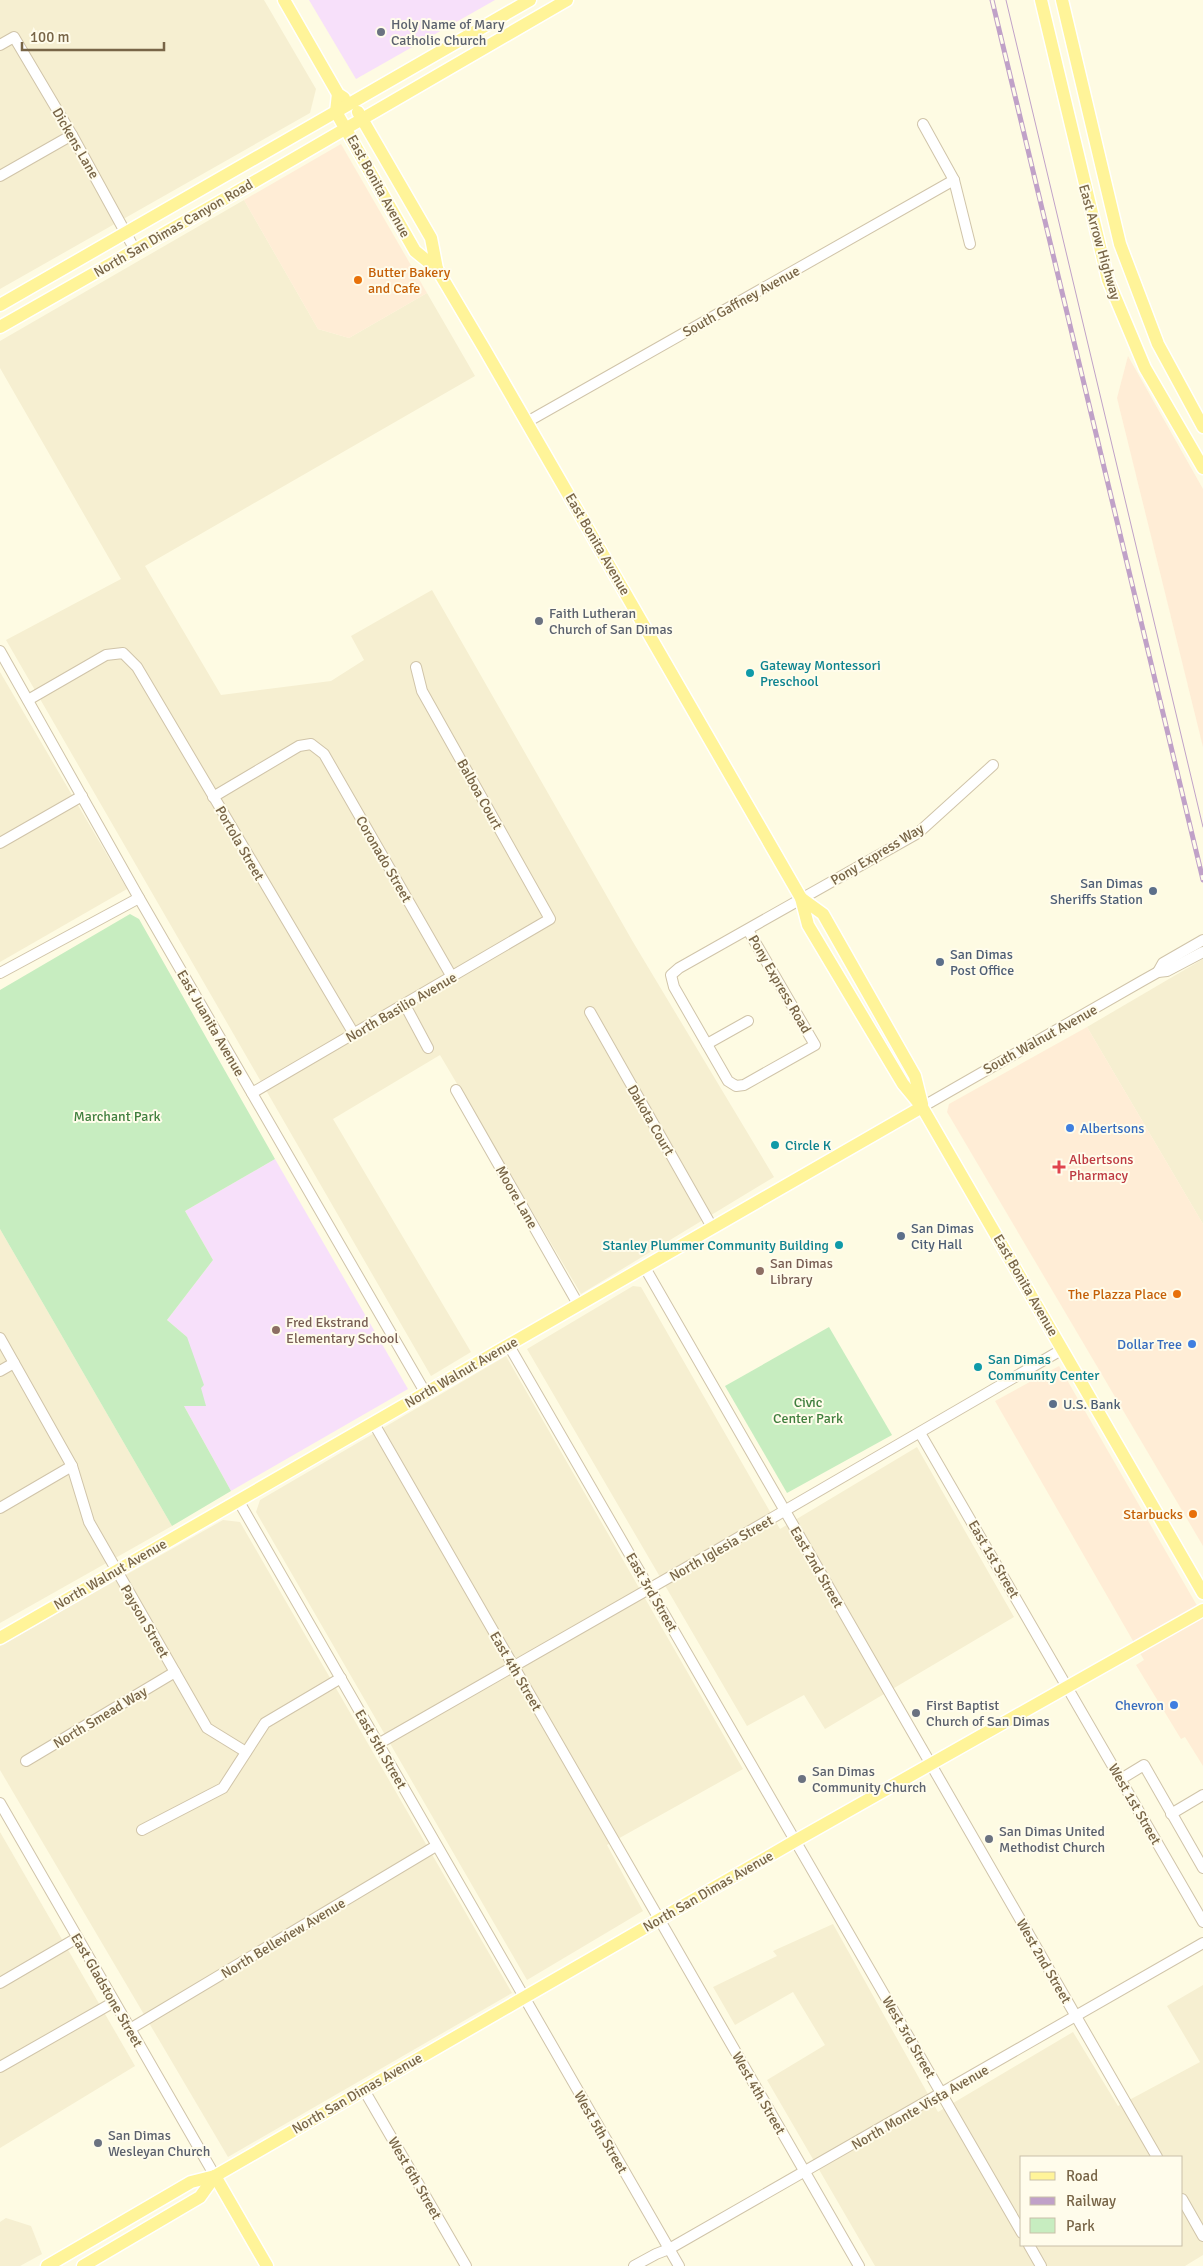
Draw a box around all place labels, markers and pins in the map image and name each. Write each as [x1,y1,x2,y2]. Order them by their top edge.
place label: Holy Name of Mary Catholic Church [391,16,505,49]
marker: Holy Name of Mary Catholic Church [375,26,387,38]
place label: Butter Bakery and Cafe [368,264,451,297]
marker: Butter Bakery and Cafe [352,274,364,286]
place label: Faith Lutheran Church of San Dimas [549,605,673,638]
marker: Faith Lutheran Church of San Dimas [533,615,545,627]
place label: Gateway Montessori Preschool [760,657,881,690]
marker: Gateway Montessori Preschool [744,667,756,679]
place label: San Dimas Sheriffs Station [1050,875,1143,908]
marker: San Dimas Sheriffs Station [1147,885,1159,897]
place label: San Dimas Post Office [950,946,1014,979]
marker: San Dimas Post Office [934,956,946,968]
place label: Albertsons [1080,1120,1144,1137]
marker: Albertsons [1064,1122,1076,1134]
place label: Circle K [785,1137,832,1154]
marker: Circle K [769,1139,781,1151]
place label: Albertsons Pharmacy [1069,1151,1133,1184]
marker: Albertsons Pharmacy [1053,1161,1065,1173]
place label: San Dimas City Hall [911,1220,974,1253]
marker: San Dimas City Hall [895,1230,907,1242]
place label: Stanley Plummer Community Building [602,1237,829,1254]
marker: Stanley Plummer Community Building [833,1239,845,1251]
place label: San Dimas Library [770,1255,833,1288]
marker: San Dimas Library [754,1265,766,1277]
place label: The Plazza Place [1068,1286,1167,1303]
marker: The Plazza Place [1171,1288,1183,1300]
place label: Fred Ekstrand Elementary School [286,1314,399,1347]
marker: Fred Ekstrand Elementary School [270,1324,282,1336]
place label: Dollar Tree [1117,1336,1182,1353]
marker: Dollar Tree [1186,1338,1198,1350]
place label: San Dimas Community Center [988,1351,1100,1384]
marker: San Dimas Community Center [972,1361,984,1373]
place label: U.S. Bank [1063,1396,1120,1413]
marker: U.S. Bank [1047,1398,1059,1410]
place label: Starbucks [1123,1506,1183,1523]
marker: Starbucks [1187,1508,1199,1520]
place label: First Baptist Church of San Dimas [926,1697,1050,1730]
place label: Chevron [1115,1697,1164,1714]
marker: Chevron [1168,1699,1180,1711]
marker: First Baptist Church of San Dimas [910,1707,922,1719]
place label: San Dimas Community Church [812,1763,926,1796]
marker: San Dimas Community Church [796,1773,808,1785]
place label: San Dimas United Methodist Church [999,1823,1105,1856]
marker: San Dimas United Methodist Church [983,1833,995,1845]
place label: San Dimas Wesleyan Church [108,2127,210,2160]
marker: San Dimas Wesleyan Church [92,2137,104,2149]

